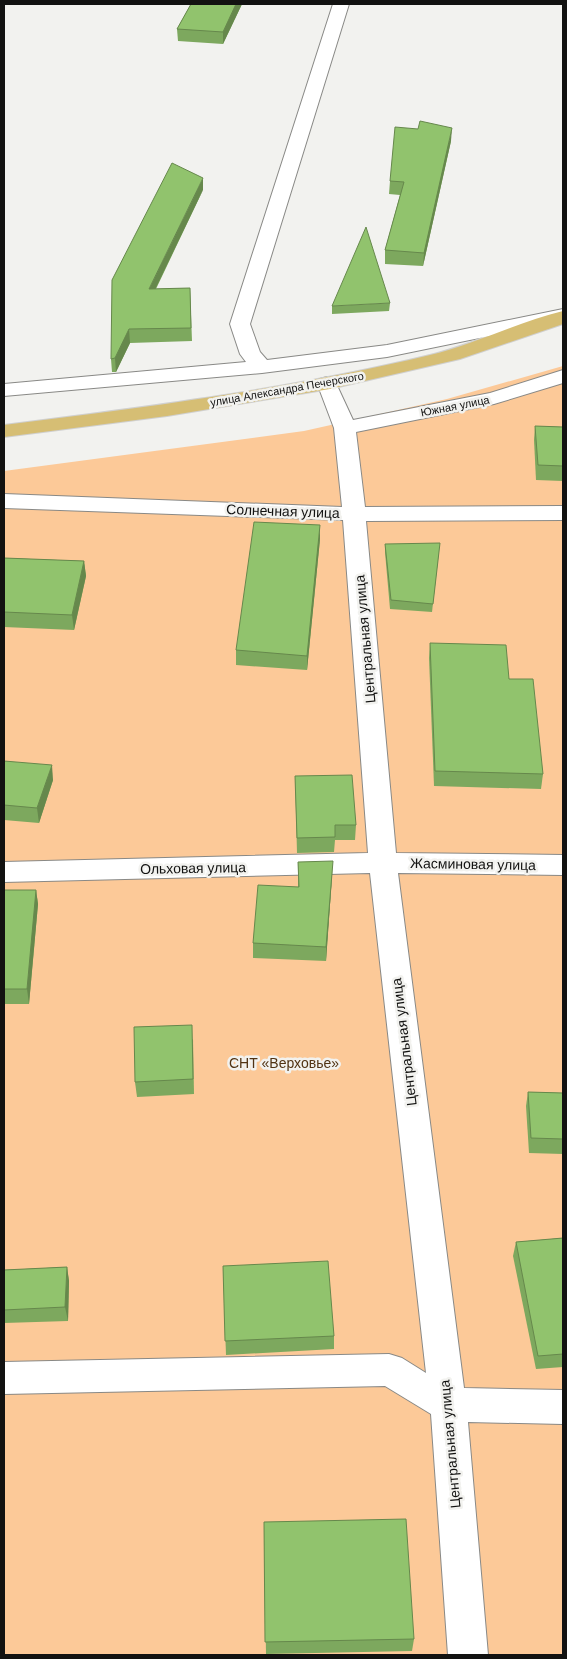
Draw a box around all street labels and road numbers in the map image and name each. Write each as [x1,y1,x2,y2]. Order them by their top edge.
street label: улица Александра Печерского [209,370,365,408]
street label: Южная улица [420,393,491,419]
street label: Солнечная улица [226,501,340,521]
street label: Центральная улица [351,574,379,704]
street label: Жасминовая улица [410,855,536,873]
street label: Ольховая улица [140,859,246,877]
street label: Центральная улица [388,977,420,1107]
street label: Центральная улица [436,1379,464,1509]

